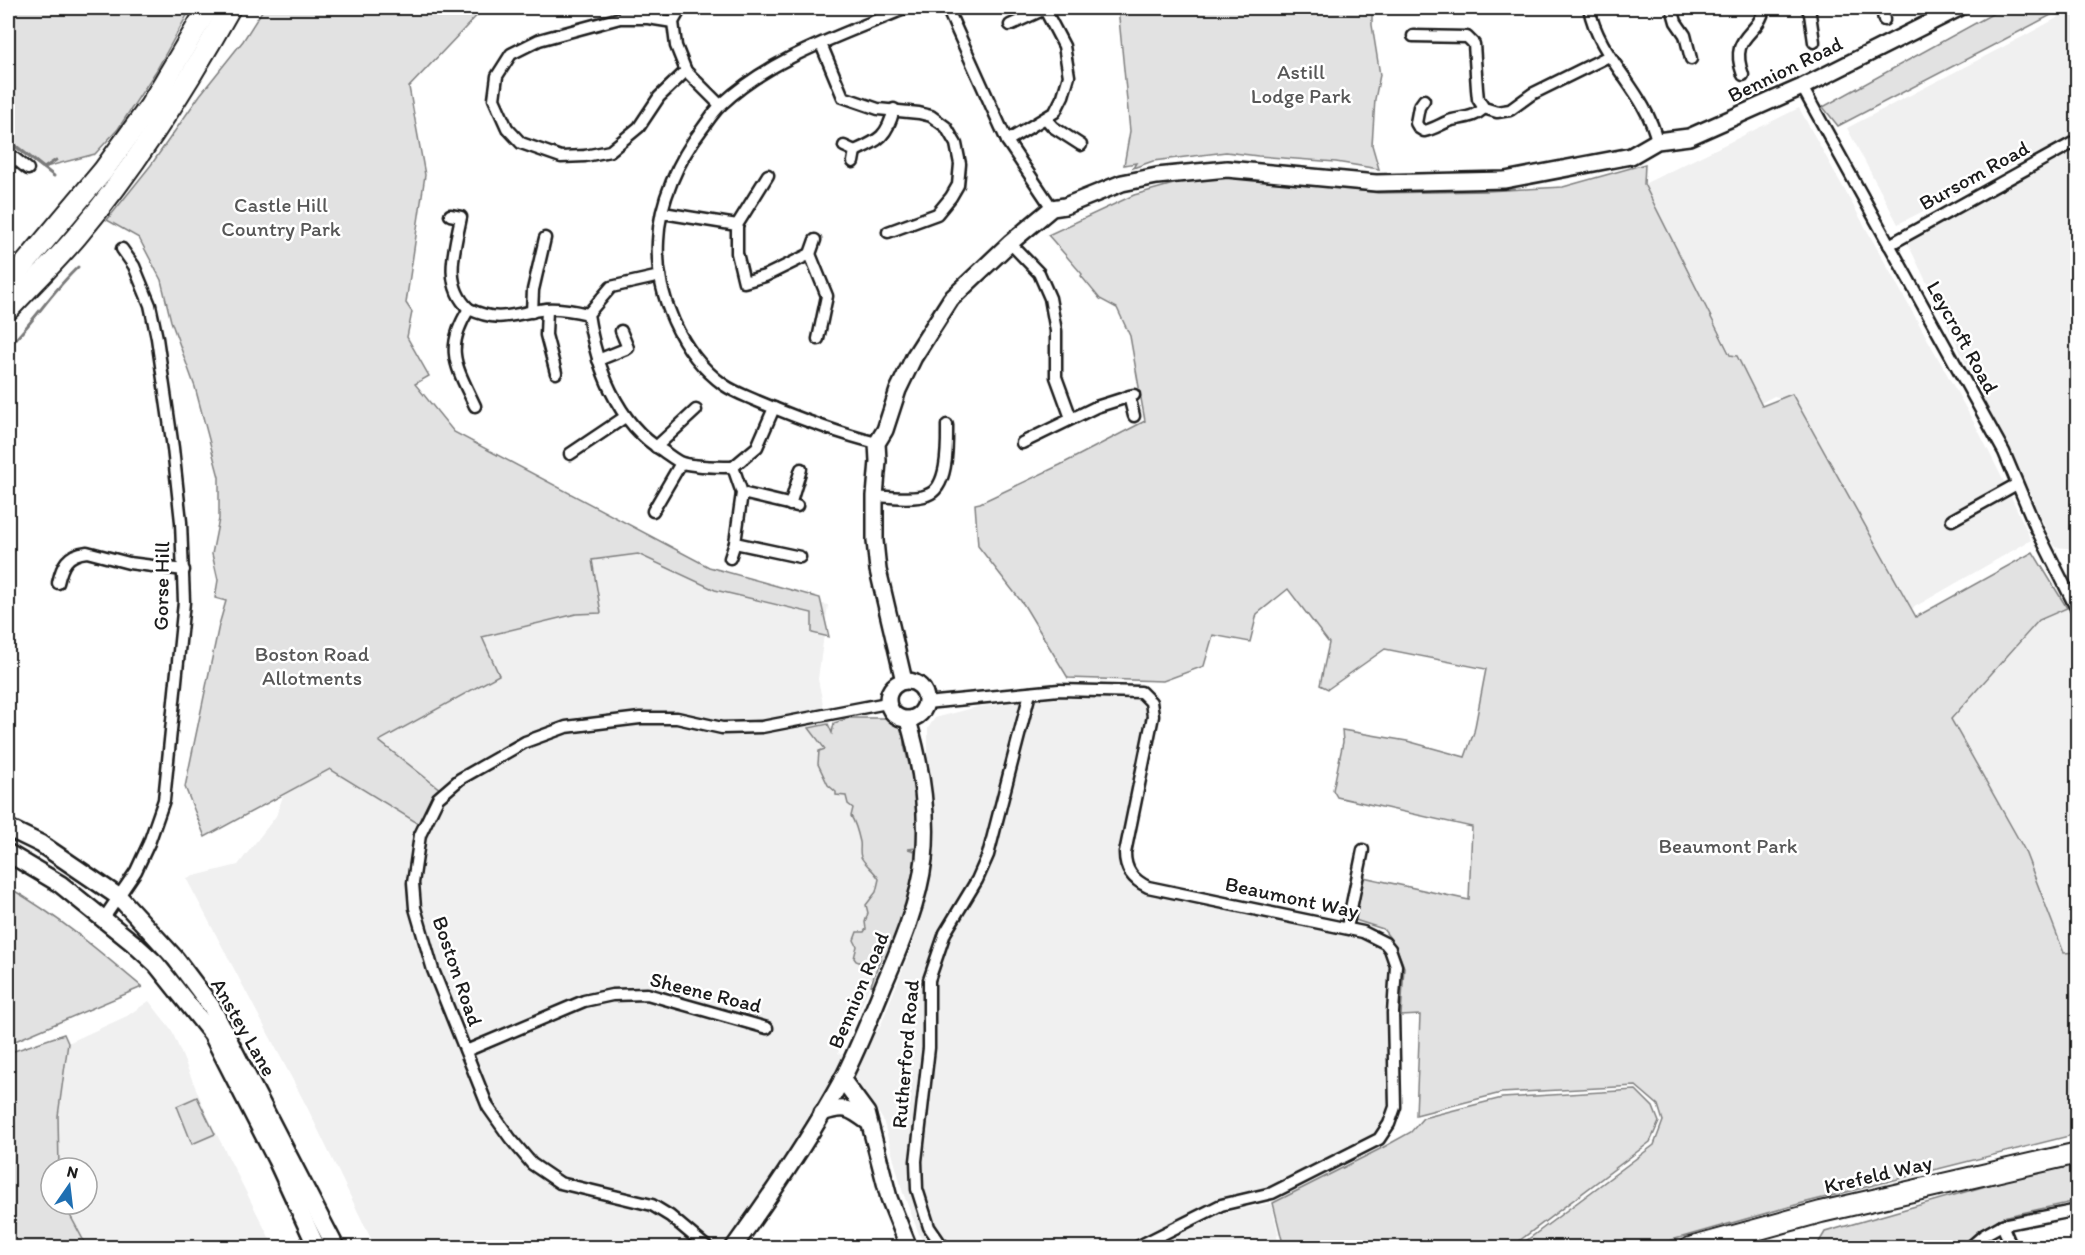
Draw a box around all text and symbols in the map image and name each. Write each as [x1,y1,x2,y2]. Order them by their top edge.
street label: Bennion Road [1724,30,1847,108]
park label: Astill Lodge Park [1251,59,1351,108]
street label: Bursom Road [1915,134,2034,215]
park label: Castle Hill Country Park [221,192,341,241]
street label: Leycroft Road [1922,276,2004,398]
street label: Gorse Hill [148,541,174,631]
park label: Boston Road Allotments [255,641,370,690]
park label: Beaumont Park [1658,833,1798,858]
street label: Beaumont Way [1223,871,1361,923]
street label: Boston Road [428,913,489,1030]
street label: Bennion Road [822,927,894,1052]
street label: Sheene Road [648,966,765,1018]
street label: Anstey Lane [206,973,282,1081]
street label: Rutherford Road [886,978,924,1129]
street label: Krefeld Way [1821,1149,1935,1199]
north arrow [39,1156,99,1216]
text: N [65,1161,80,1182]

